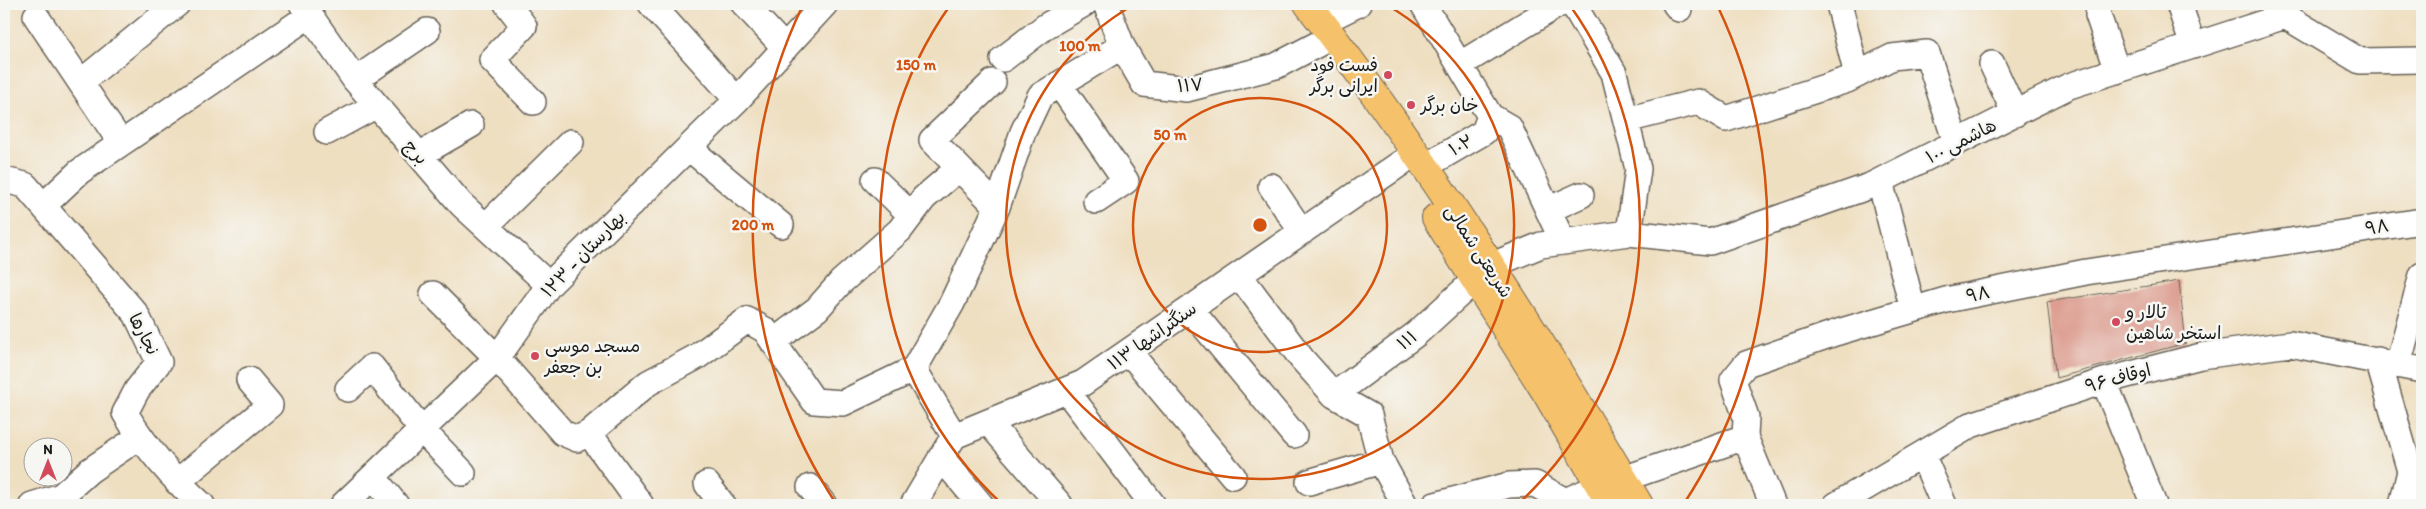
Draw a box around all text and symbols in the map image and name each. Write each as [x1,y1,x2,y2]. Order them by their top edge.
text: 100 m [1059,37,1101,55]
place label: فست فود ایرانی برگر [1308,54,1378,97]
text: 150 m [896,56,936,74]
marker: فست فود ایرانی برگر [1382,69,1394,81]
street label: ۱۱۷ [1176,73,1204,97]
place label: خان برگر [1419,94,1478,116]
marker: خان برگر [1405,99,1417,111]
street label: هاشمی ۱۰۰ [1922,114,2000,168]
text: 50 m [1153,126,1187,144]
street label: ۱۰۲ [1445,129,1477,161]
street label: برج [399,135,433,170]
street label: شریعتی شمالی [1441,200,1517,302]
street label: بهارستان - ۱۲۳ [536,206,630,302]
street label: ۹۸ [2363,214,2391,240]
text: 200 m [732,216,775,234]
centre of rings [1251,216,1269,234]
street label: ۹۸ [1964,281,1992,307]
street label: سنگتراشها ۱۱۳ [1103,297,1201,375]
place label: تالار و استخر شاهین [2124,301,2221,344]
street label: نجارها [124,309,164,359]
marker: تالار و استخر شاهین [2110,316,2122,328]
street label: ۱۱۱ [1393,325,1421,355]
place label: مسجد موسی بن جعفر [543,335,640,378]
marker: مسجد موسی بن جعفر [529,350,541,362]
street label: اوقاف ۹۶ [2083,359,2153,397]
north arrow [22,436,72,486]
text: N [43,441,53,458]

